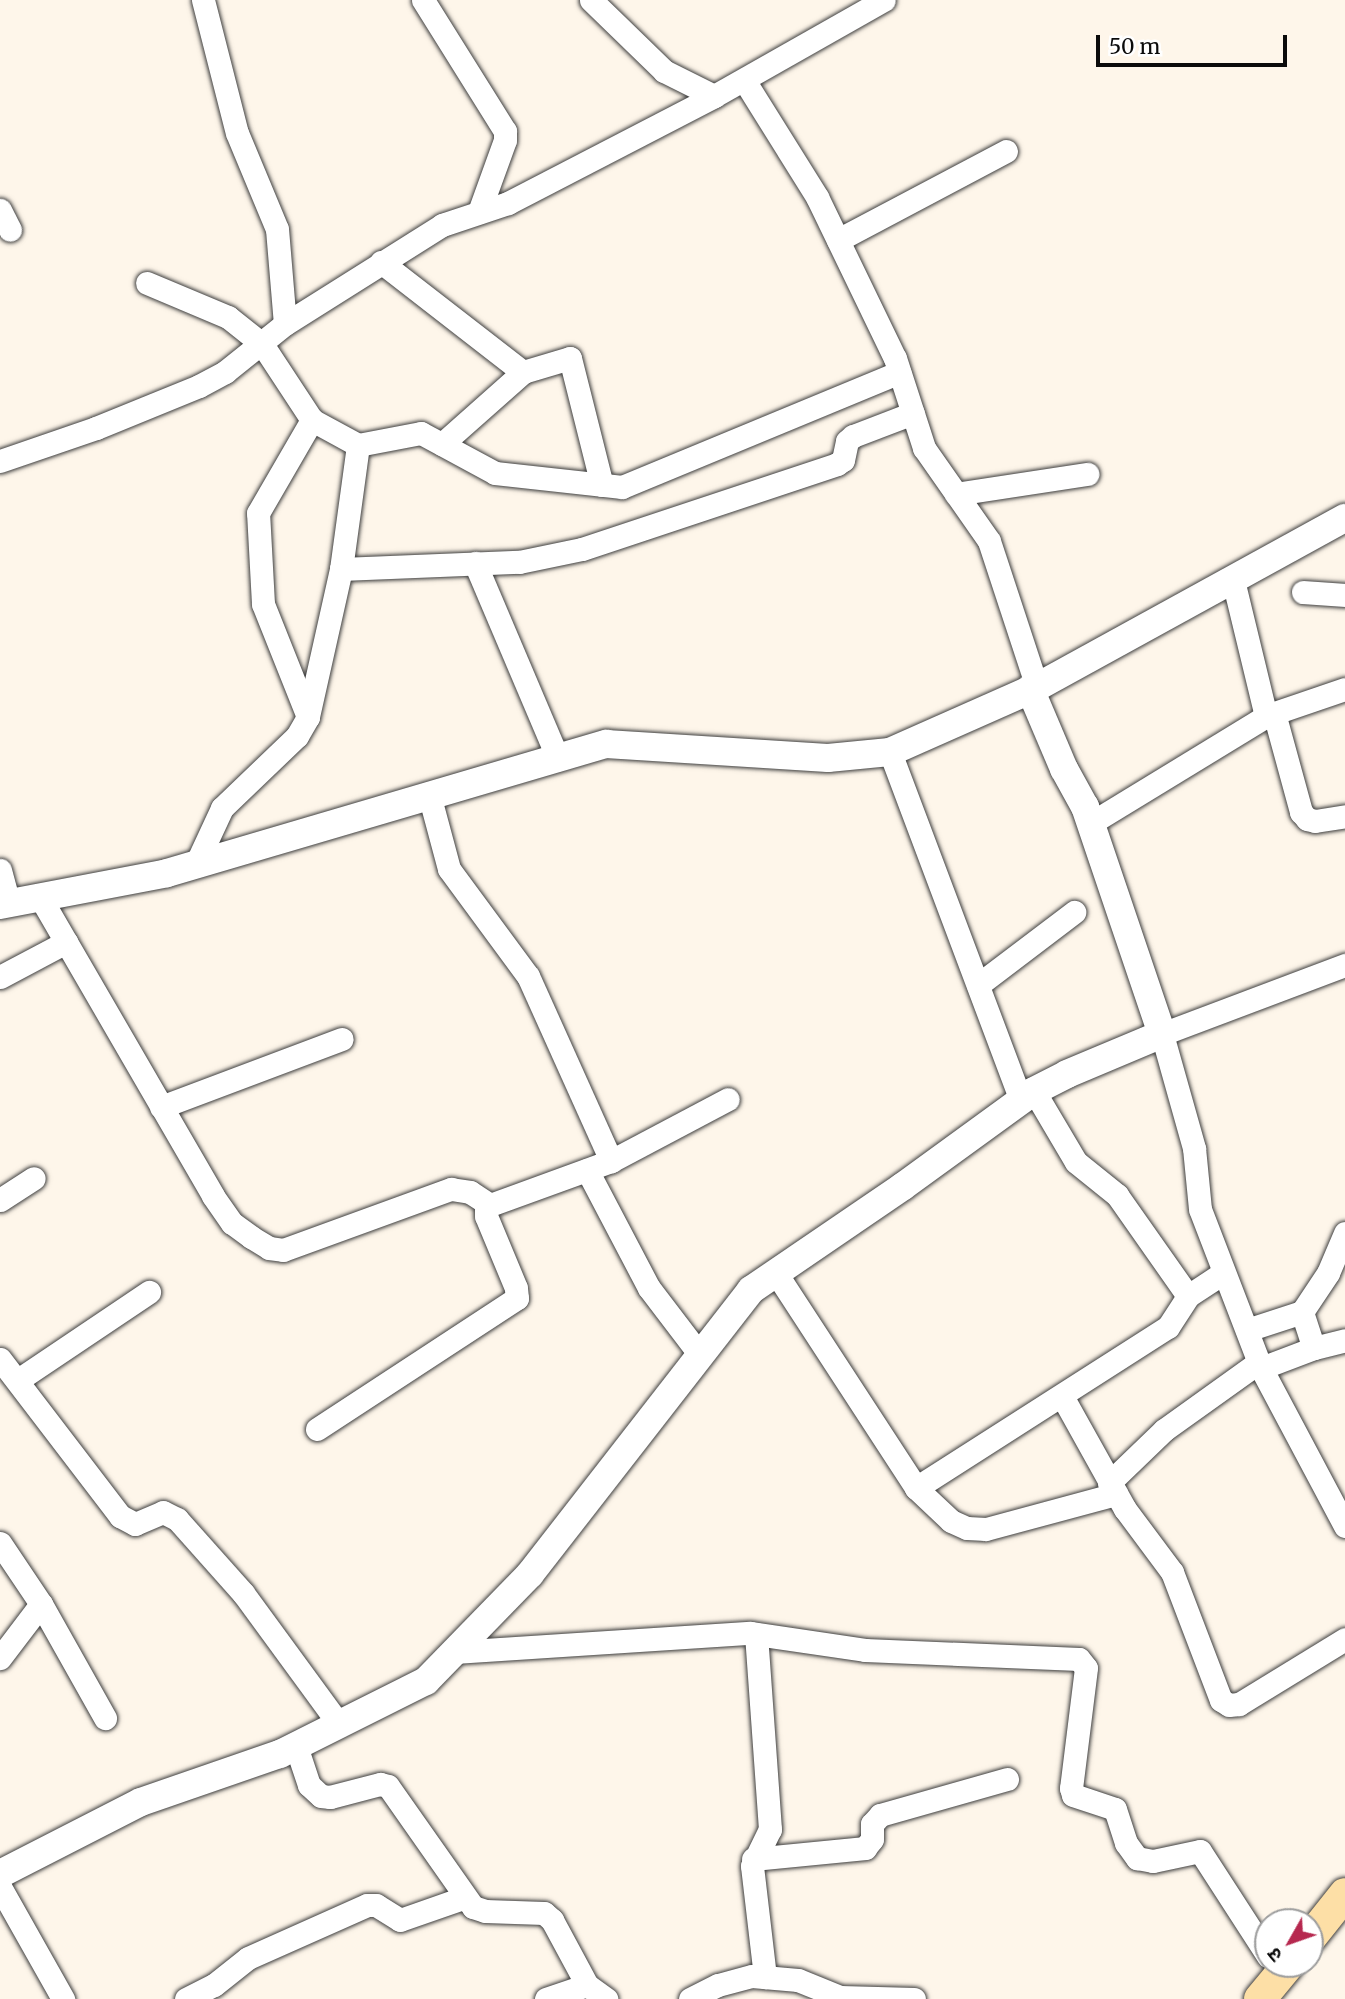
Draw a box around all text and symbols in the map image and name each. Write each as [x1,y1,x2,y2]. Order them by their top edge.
scale bar [1100,21,1291,65]
text: 50 m [1109,33,1160,60]
north arrow [1254,1908,1324,1978]
text: उ [1262,1943,1287,1967]

